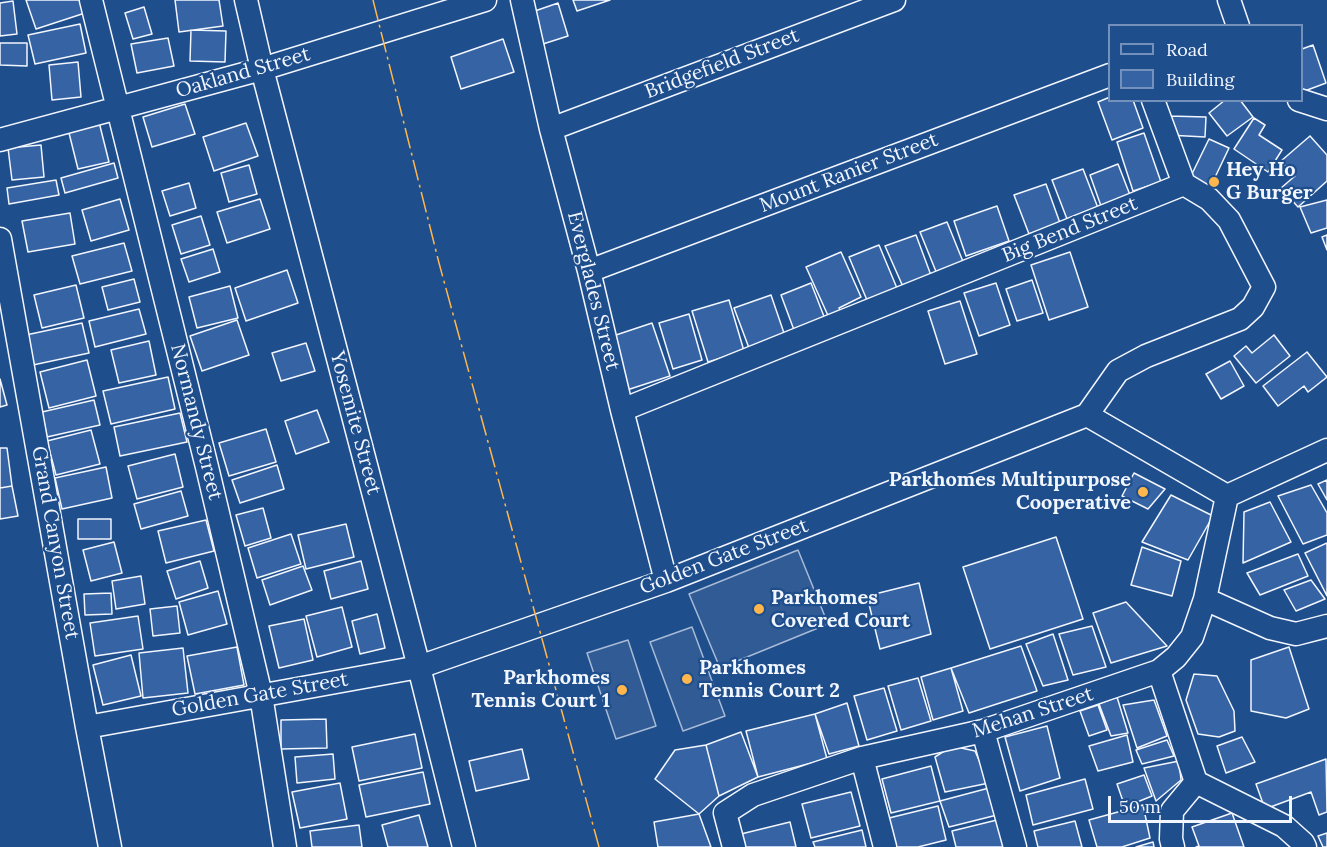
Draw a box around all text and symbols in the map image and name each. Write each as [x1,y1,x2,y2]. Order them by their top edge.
street label: Bridgefield Street [642,24,802,104]
legend [1108,24,1303,102]
text: Road [1166,38,1208,61]
street label: Oakland Street [173,42,313,104]
text: Building [1166,68,1234,91]
street label: Mount Ranier Street [757,128,941,218]
place label: Hey Ho G Burger [1226,158,1313,205]
marker: Hey Ho G Burger [1207,175,1221,189]
street label: Big Bend Street [999,192,1141,268]
street label: Everglades Street [562,209,624,373]
street label: Normandy Street [165,341,227,503]
street label: Yosemite Street [324,349,386,497]
street label: Grand Canyon Street [26,444,84,642]
place label: Parkhomes Multipurpose Cooperative [889,468,1131,515]
marker: Parkhomes Multipurpose Cooperative [1136,485,1150,499]
street label: Golden Gate Street [636,514,812,600]
place label: Parkhomes Covered Court [771,586,910,633]
marker: Parkhomes Covered Court [752,602,766,616]
place label: Parkhomes Tennis Court 2 [699,656,840,703]
place label: Parkhomes Tennis Court 1 [472,666,610,713]
street label: Golden Gate Street [170,668,350,722]
marker: Parkhomes Tennis Court 2 [680,672,694,686]
street label: Mehan Street [970,682,1096,744]
marker: Parkhomes Tennis Court 1 [615,683,629,697]
scale bar [1111,784,1296,822]
text: 50 m [1119,795,1161,818]

